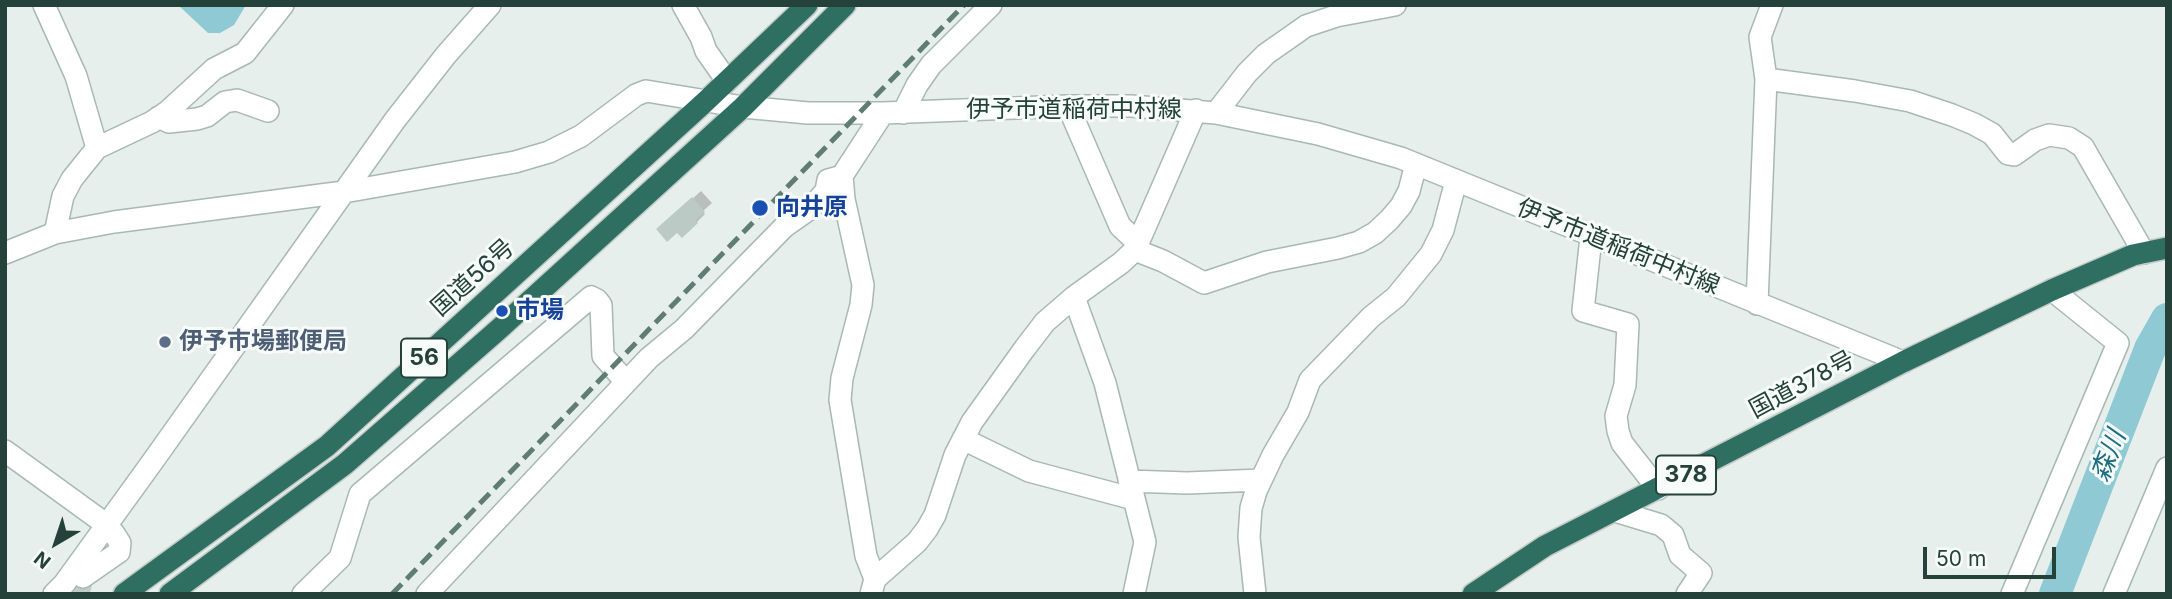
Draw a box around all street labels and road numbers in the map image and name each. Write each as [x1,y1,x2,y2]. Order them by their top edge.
street label: 伊予市道稲荷中村線 [966,96,1182,124]
street label: 伊予市道稲荷中村線 [1512,193,1724,301]
street label: 国道56号 [426,233,520,323]
road number: 56 [401,338,447,378]
street label: 国道378号 [1745,345,1859,425]
road number: 378 [1656,456,1716,495]

